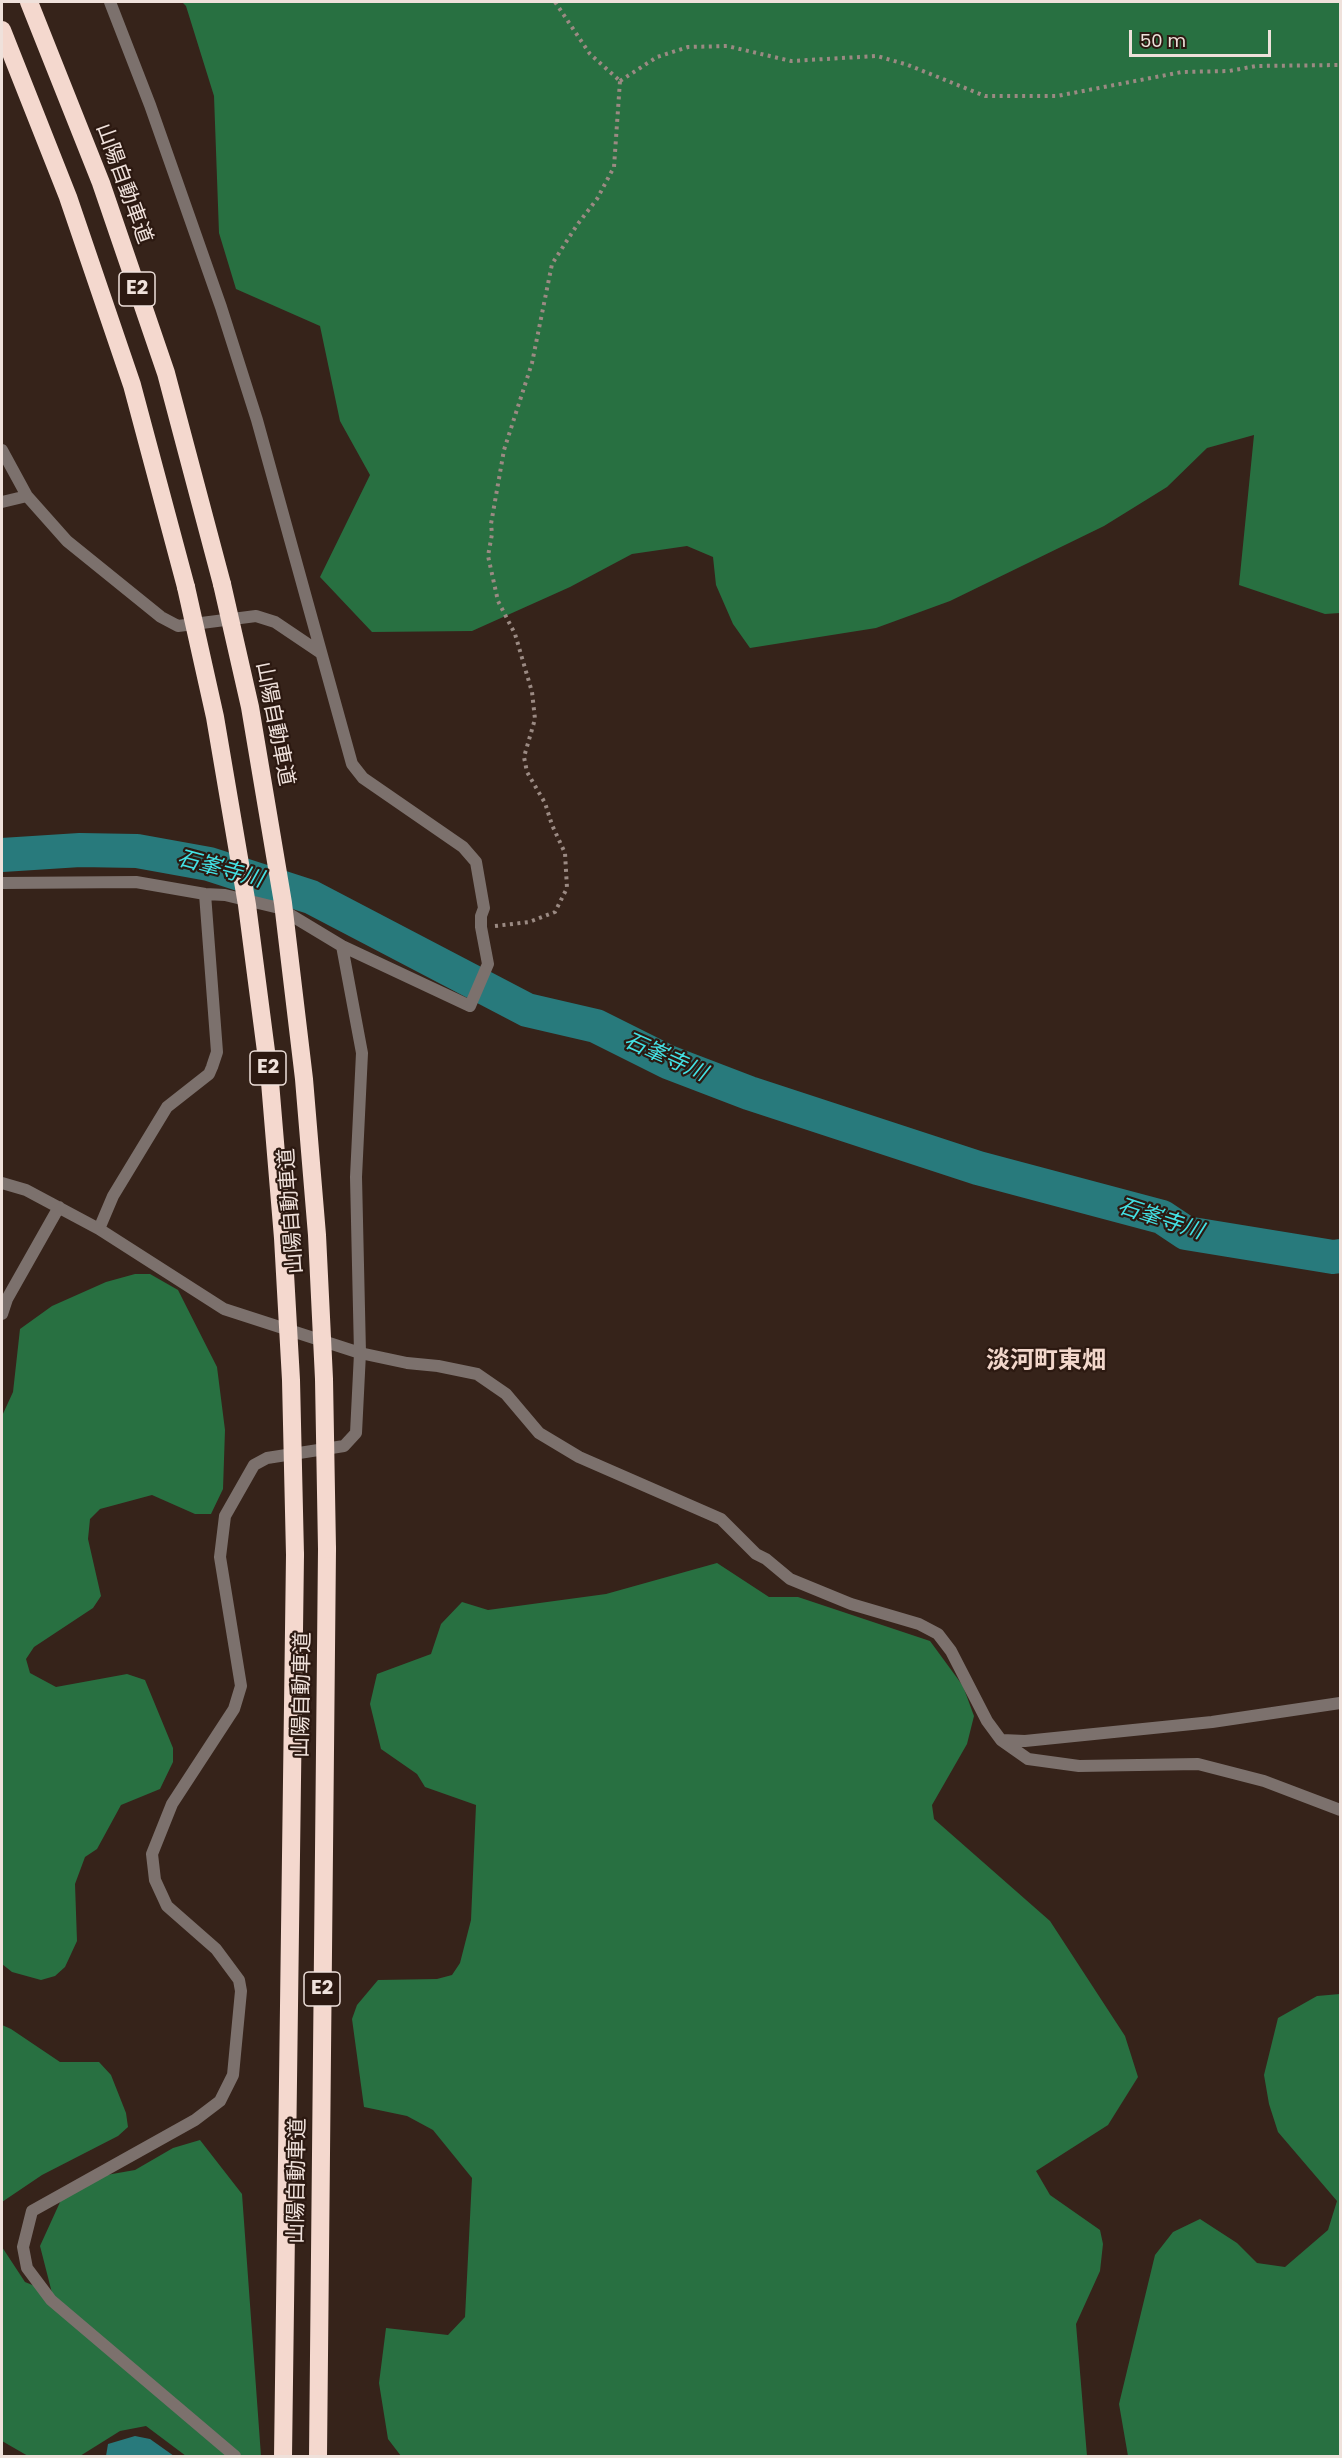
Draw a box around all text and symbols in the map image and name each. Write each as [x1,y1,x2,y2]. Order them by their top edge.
scale bar [1132,18,1274,56]
text: 50 m [1140,28,1186,53]
street label: 山陽自動車道 [90,120,156,248]
road number: E2 [119,272,155,306]
street label: 山陽自動車道 [250,660,298,788]
water label: 石峯寺川 [174,846,266,894]
water label: 石峯寺川 [619,1028,711,1088]
road number: E2 [250,1051,286,1085]
street label: 山陽自動車道 [275,1147,309,1275]
water label: 石峯寺川 [1114,1194,1206,1246]
district label: 淡河町東畑 [986,1348,1106,1376]
street label: 山陽自動車道 [289,1632,317,1758]
road number: E2 [304,1972,340,2006]
street label: 山陽自動車道 [284,2118,312,2244]

